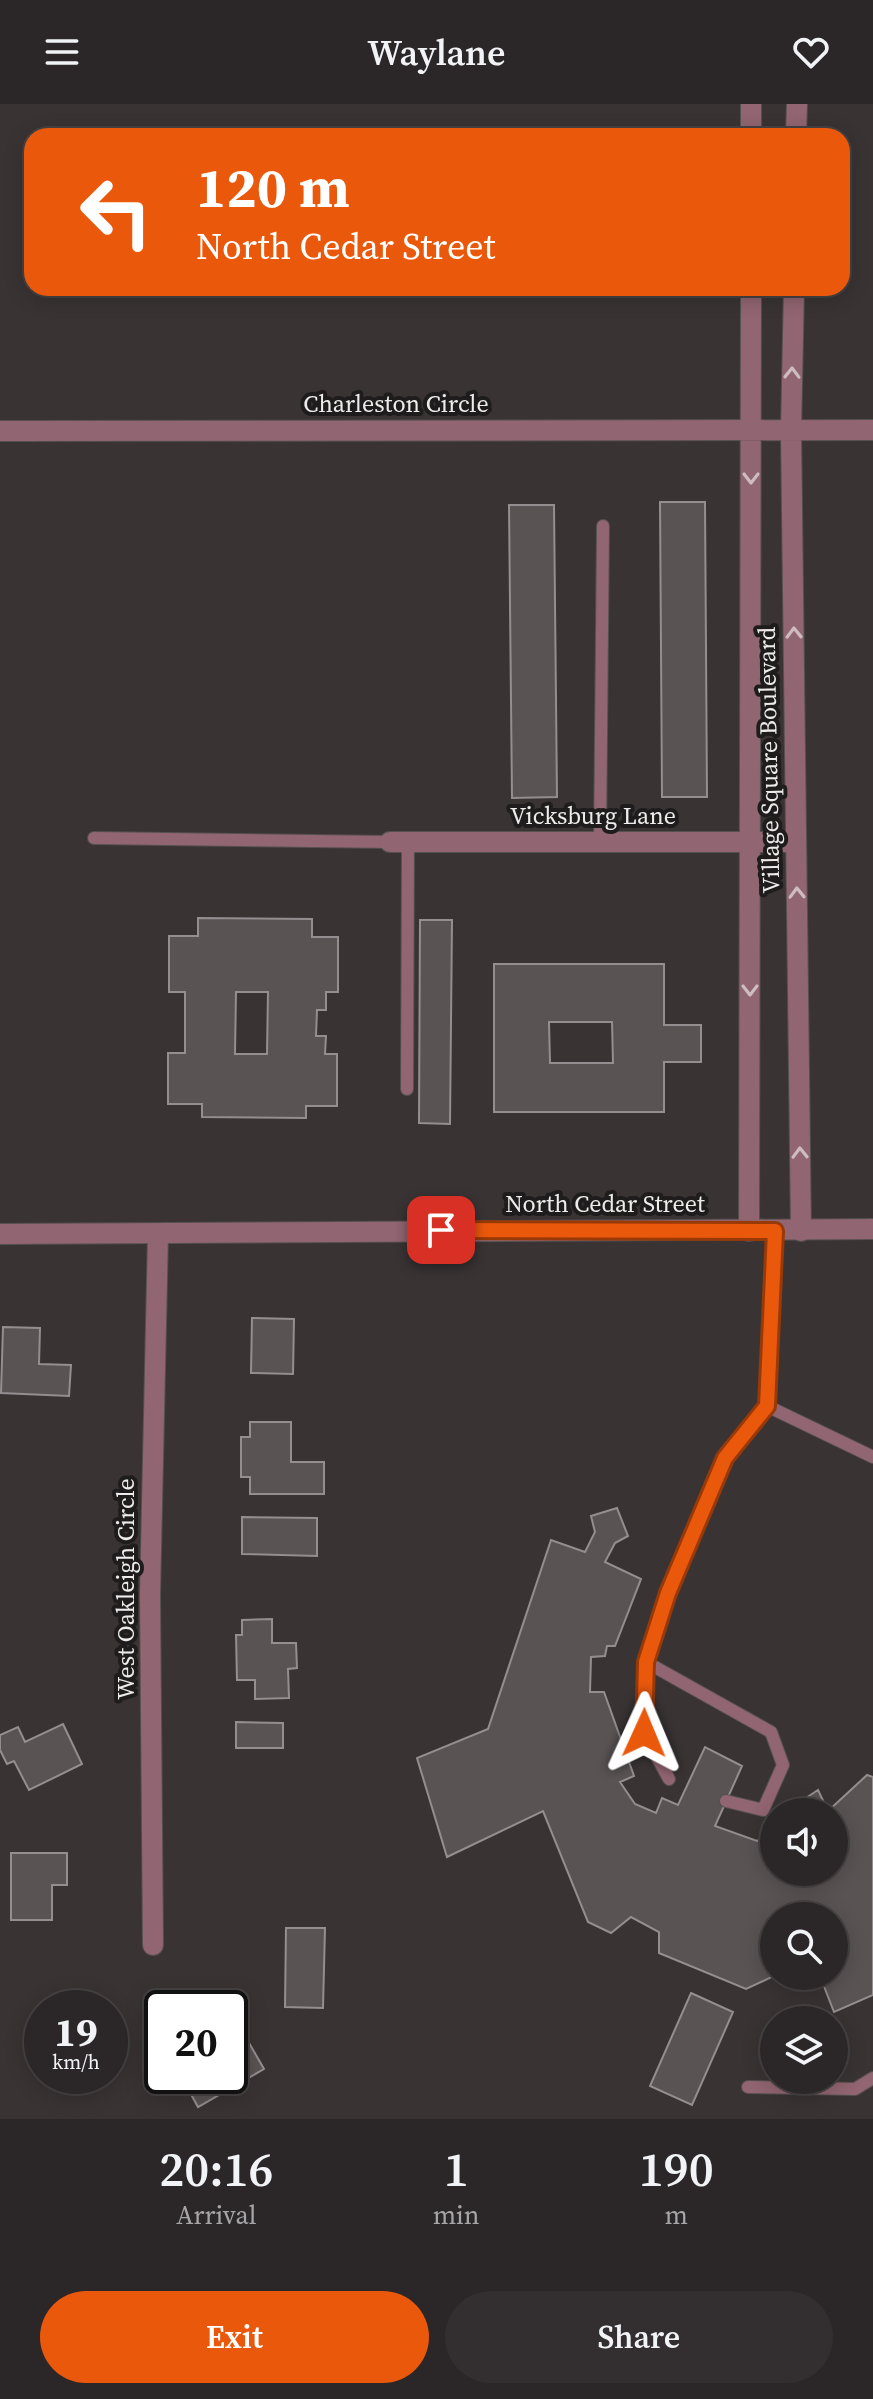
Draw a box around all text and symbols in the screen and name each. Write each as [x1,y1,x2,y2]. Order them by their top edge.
text: Waylane [367,28,506,77]
icon: menu [40,30,84,74]
icon: heart [789,30,833,74]
text: 120 m [196,149,350,226]
icon: left [64,160,168,264]
text: North Cedar Street [196,222,495,271]
one-way arrow [783,366,801,379]
street label: Charleston Circle [303,387,489,420]
one-way arrow [742,472,760,485]
street label: Village Square Boulevard [750,626,787,894]
one-way arrow [785,626,803,639]
street label: Vicksburg Lane [510,799,676,832]
one-way arrow [788,886,806,899]
one-way arrow [741,984,758,997]
one-way arrow [791,1146,809,1159]
street label: North Cedar Street [505,1187,705,1220]
pin [407,1196,475,1264]
icon: arrive [419,1208,463,1252]
street label: West Oakleigh Circle [109,1478,142,1700]
position arrow [602,1691,686,1775]
map controls [760,1798,848,2094]
button: sound [760,1798,848,1886]
button: search [760,1902,848,1990]
speed limit sign: 20 [144,1990,248,2094]
text: 19 [54,2005,98,2059]
button: layers [760,2006,848,2094]
text: km/h [52,2048,100,2076]
text: 20:16 [159,2136,273,2202]
text: 1 [444,2136,469,2202]
text: 190 [639,2136,714,2202]
text: Arrival [176,2197,257,2233]
text: min [433,2197,480,2233]
text: m [665,2197,688,2233]
button: Exit [40,2291,429,2383]
button: Share [445,2291,833,2383]

